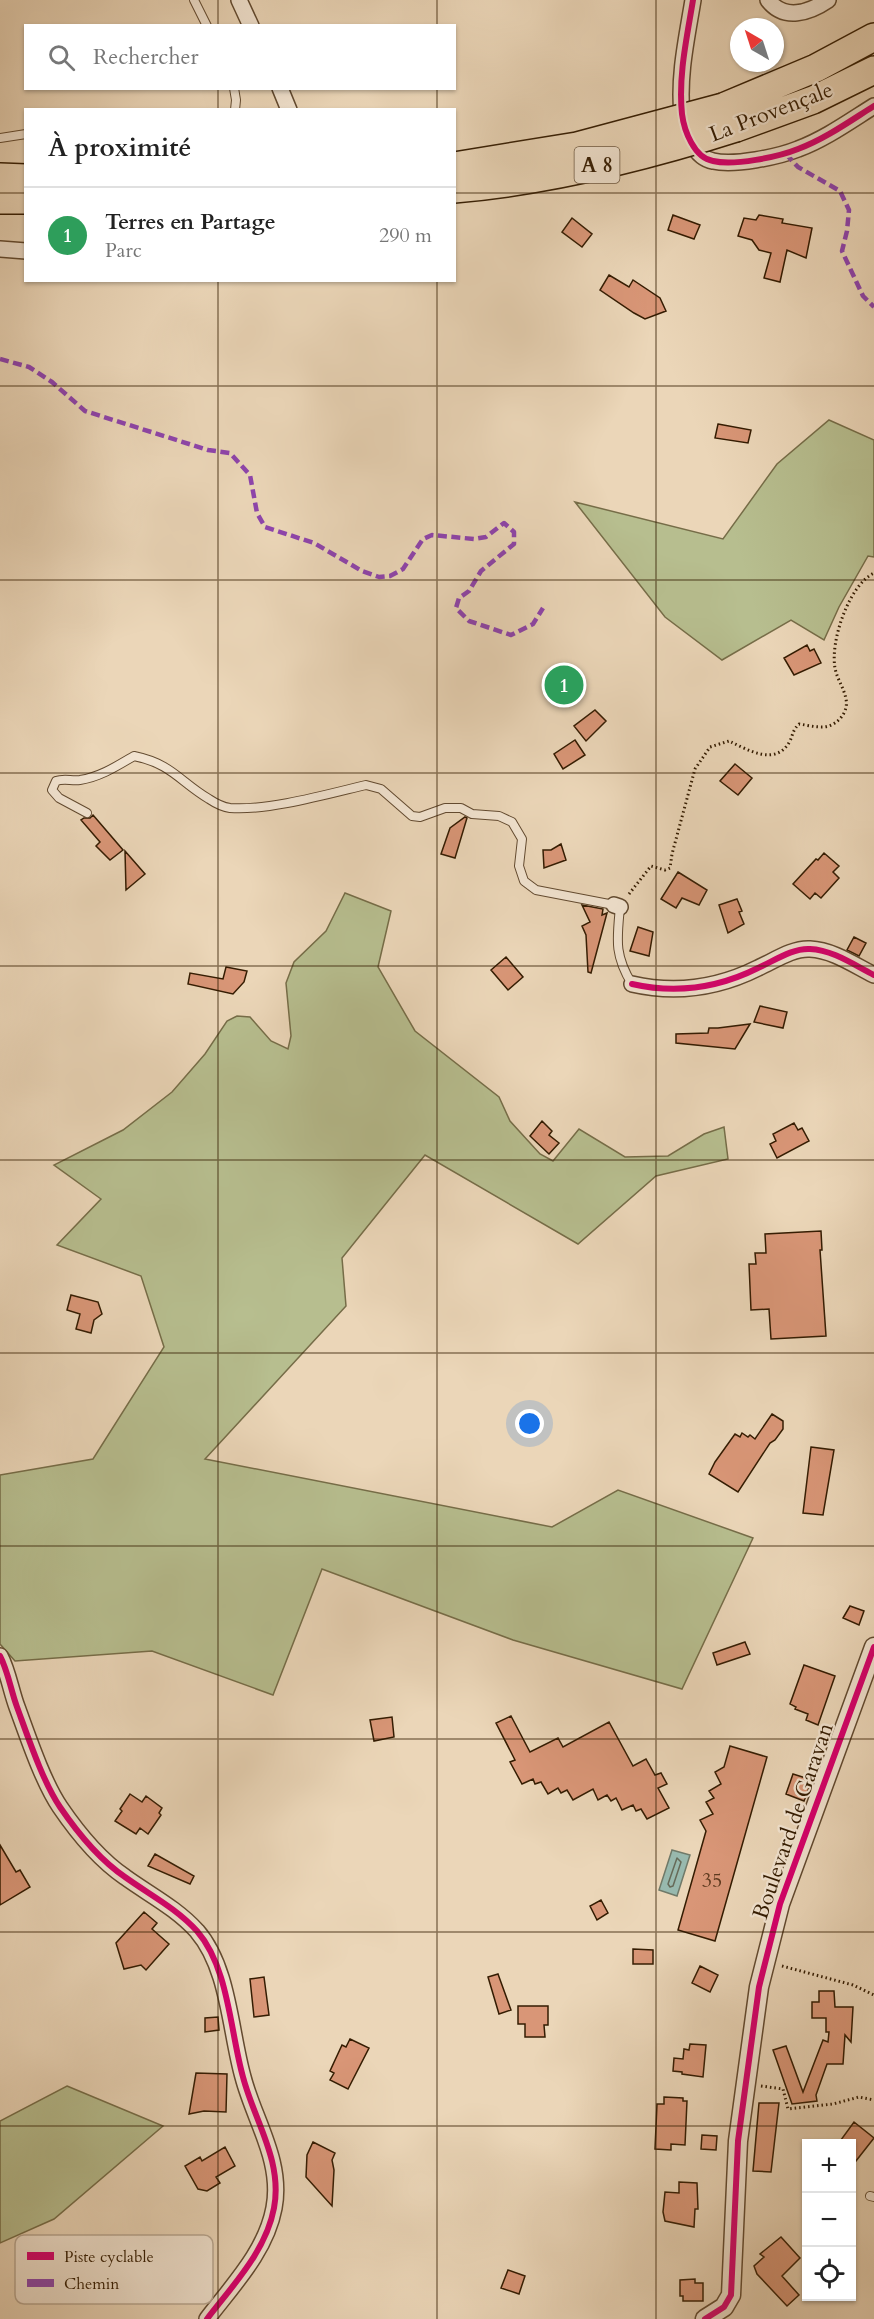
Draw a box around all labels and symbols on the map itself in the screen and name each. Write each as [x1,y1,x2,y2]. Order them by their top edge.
north arrow [730,18,784,72]
street label: La Provençale [705,75,837,149]
road number: A 8 [574,147,620,183]
pin: 1 [544,662,584,708]
your location [515,1409,544,1438]
street label: Boulevard de Garavan [745,1718,841,1923]
house number: 35 [702,1867,722,1894]
legend [15,2235,213,2304]
text: Piste cyclable [64,2246,154,2268]
text: Chemin [64,2273,119,2295]

